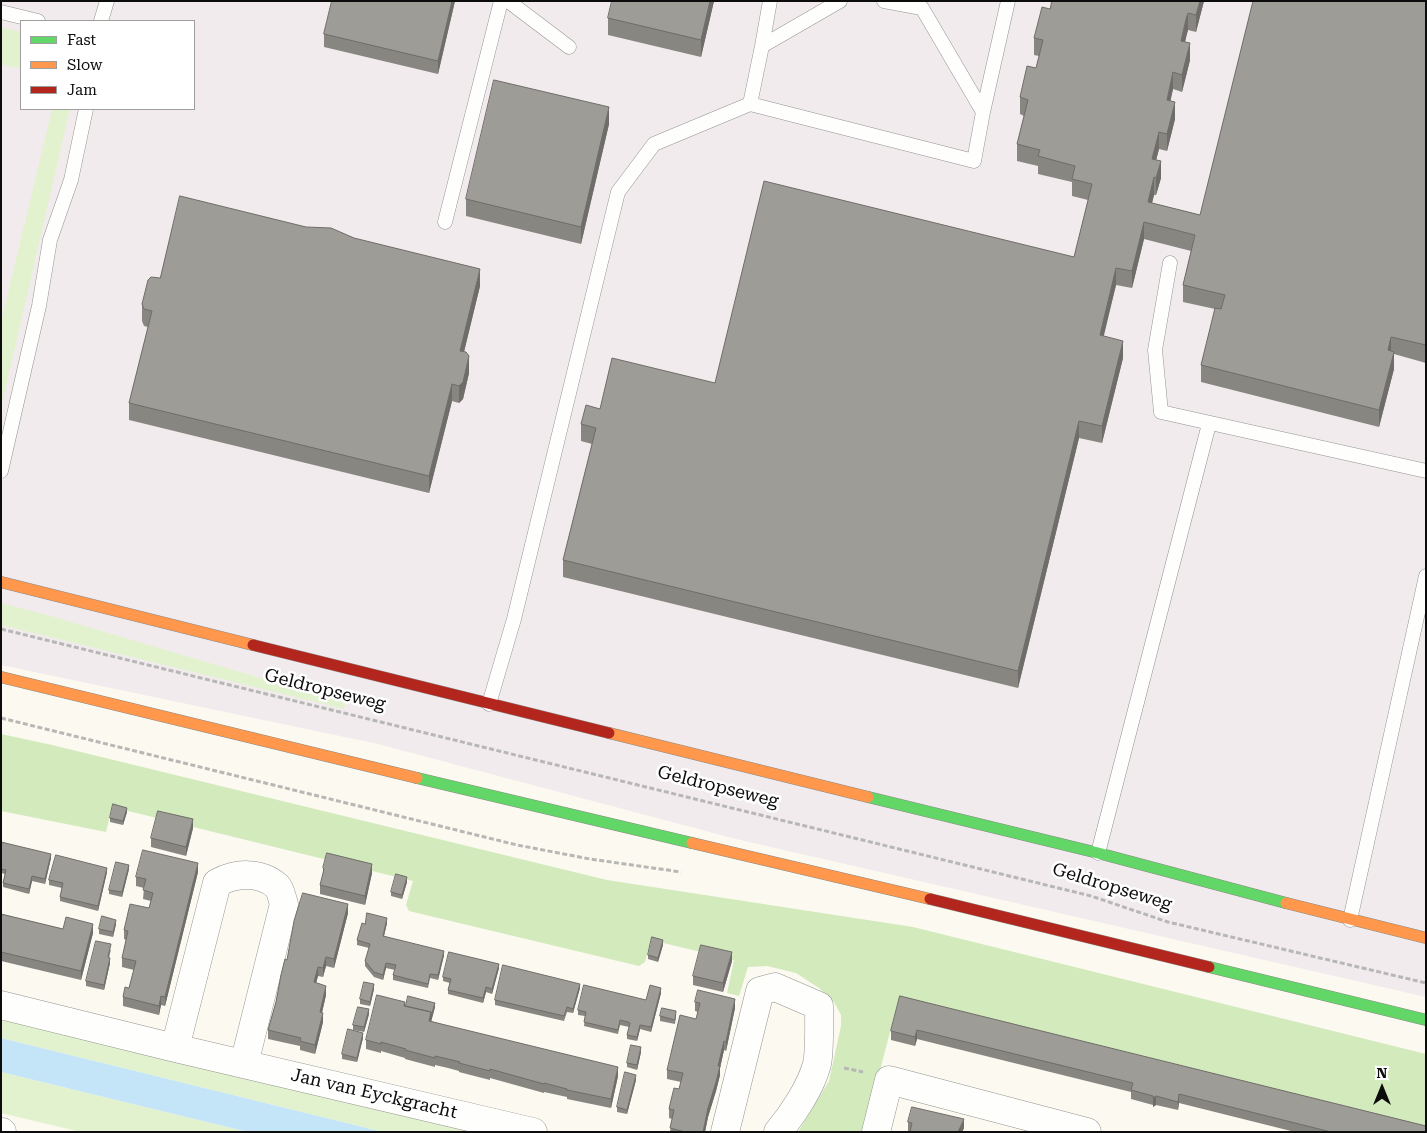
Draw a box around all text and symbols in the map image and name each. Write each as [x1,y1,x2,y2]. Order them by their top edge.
legend [20,20,195,110]
text: Fast [67,31,96,49]
text: Slow [67,56,102,74]
text: Jam [67,81,97,99]
street label: Geldropseweg [262,665,388,715]
street label: Geldropseweg [655,762,781,812]
street label: Geldropseweg [1050,859,1174,915]
north arrow [1357,1063,1407,1113]
street label: Jan van Eyckgracht [289,1064,459,1124]
text: N [1377,1065,1387,1081]

